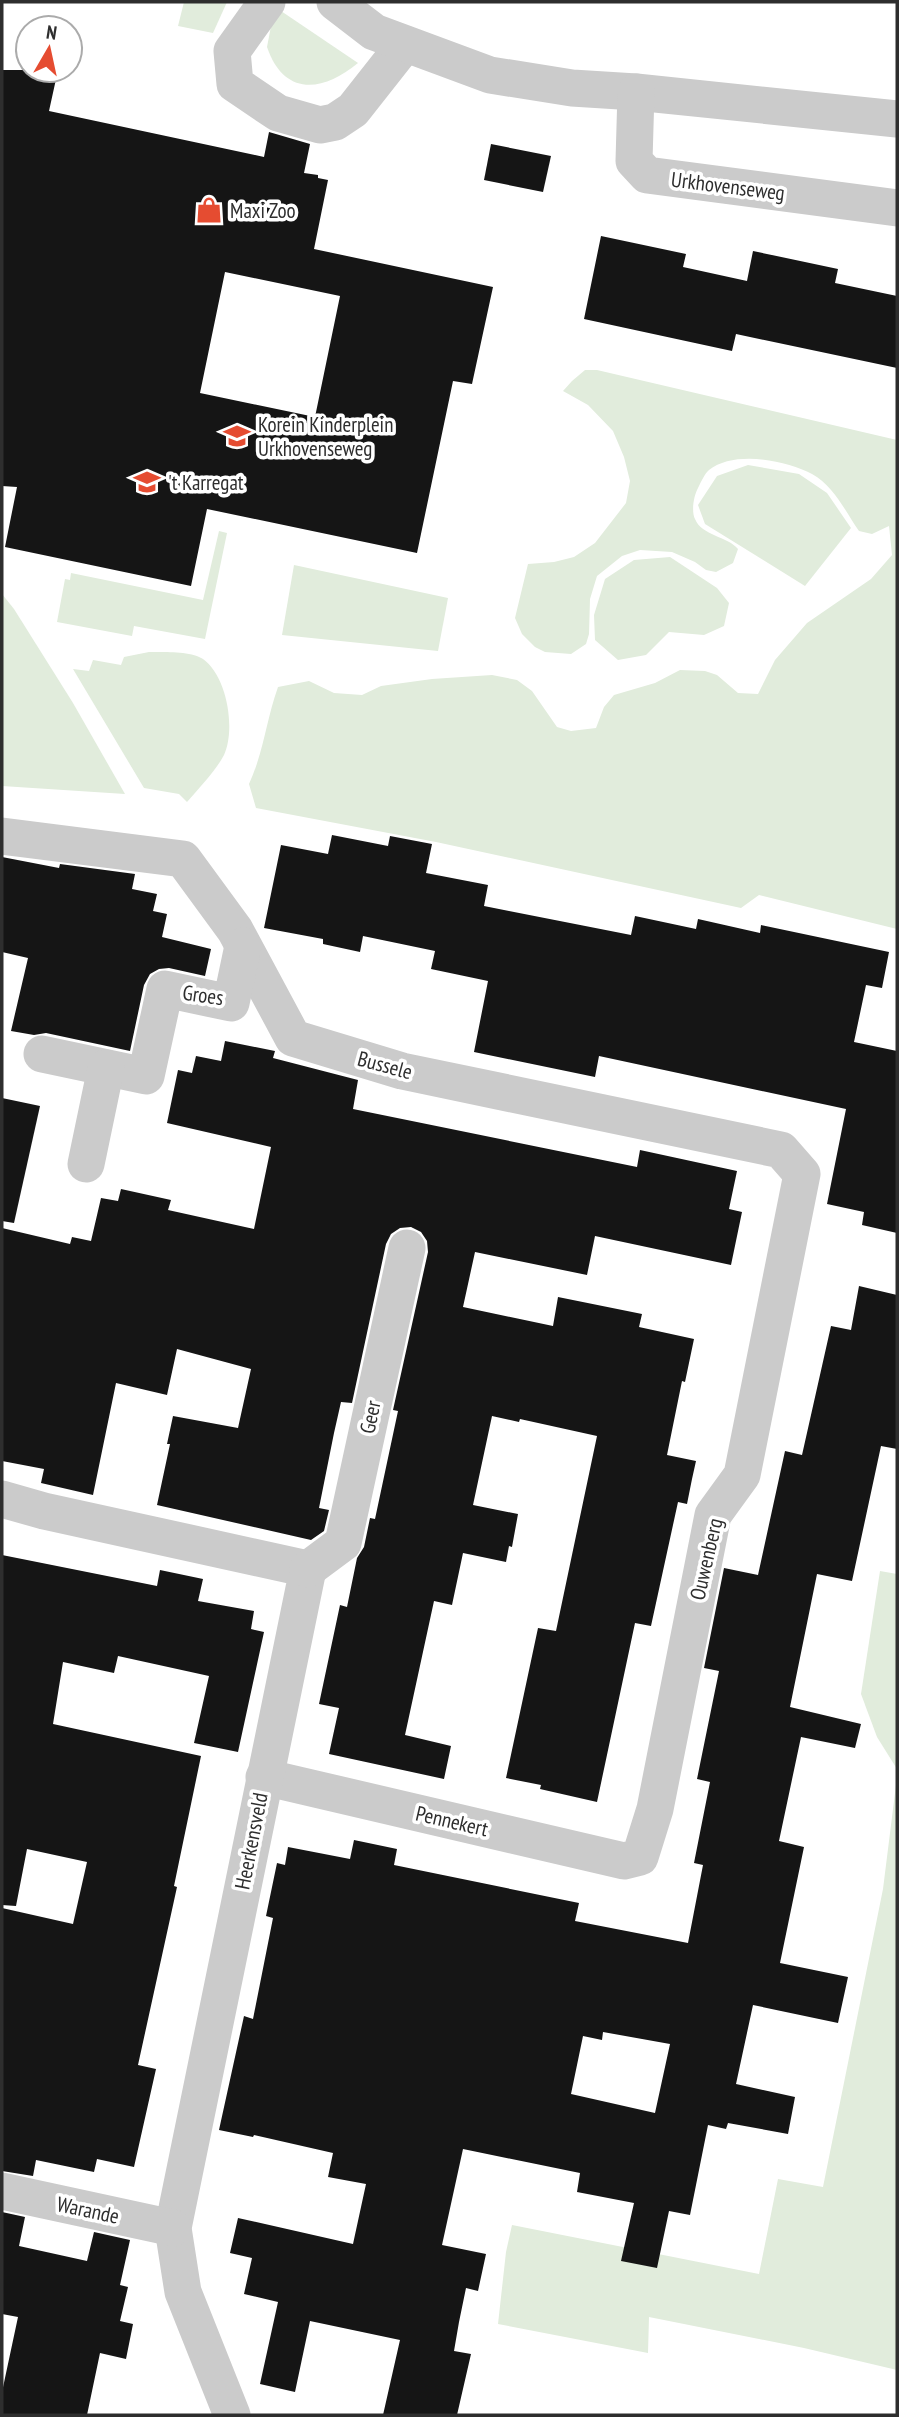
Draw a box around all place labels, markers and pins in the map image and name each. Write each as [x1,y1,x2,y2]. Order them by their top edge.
shop icon: Maxi Zoo [194,195,224,225]
place label: Maxi Zoo [230,197,296,224]
place label: Korein Kinderplein Urkhovenseweg [258,411,393,462]
school or university icon: Korein Kinderplein Urkhovenseweg [222,421,252,451]
school or university icon: 't Karregat [132,467,162,497]
place label: 't Karregat [168,469,244,496]

